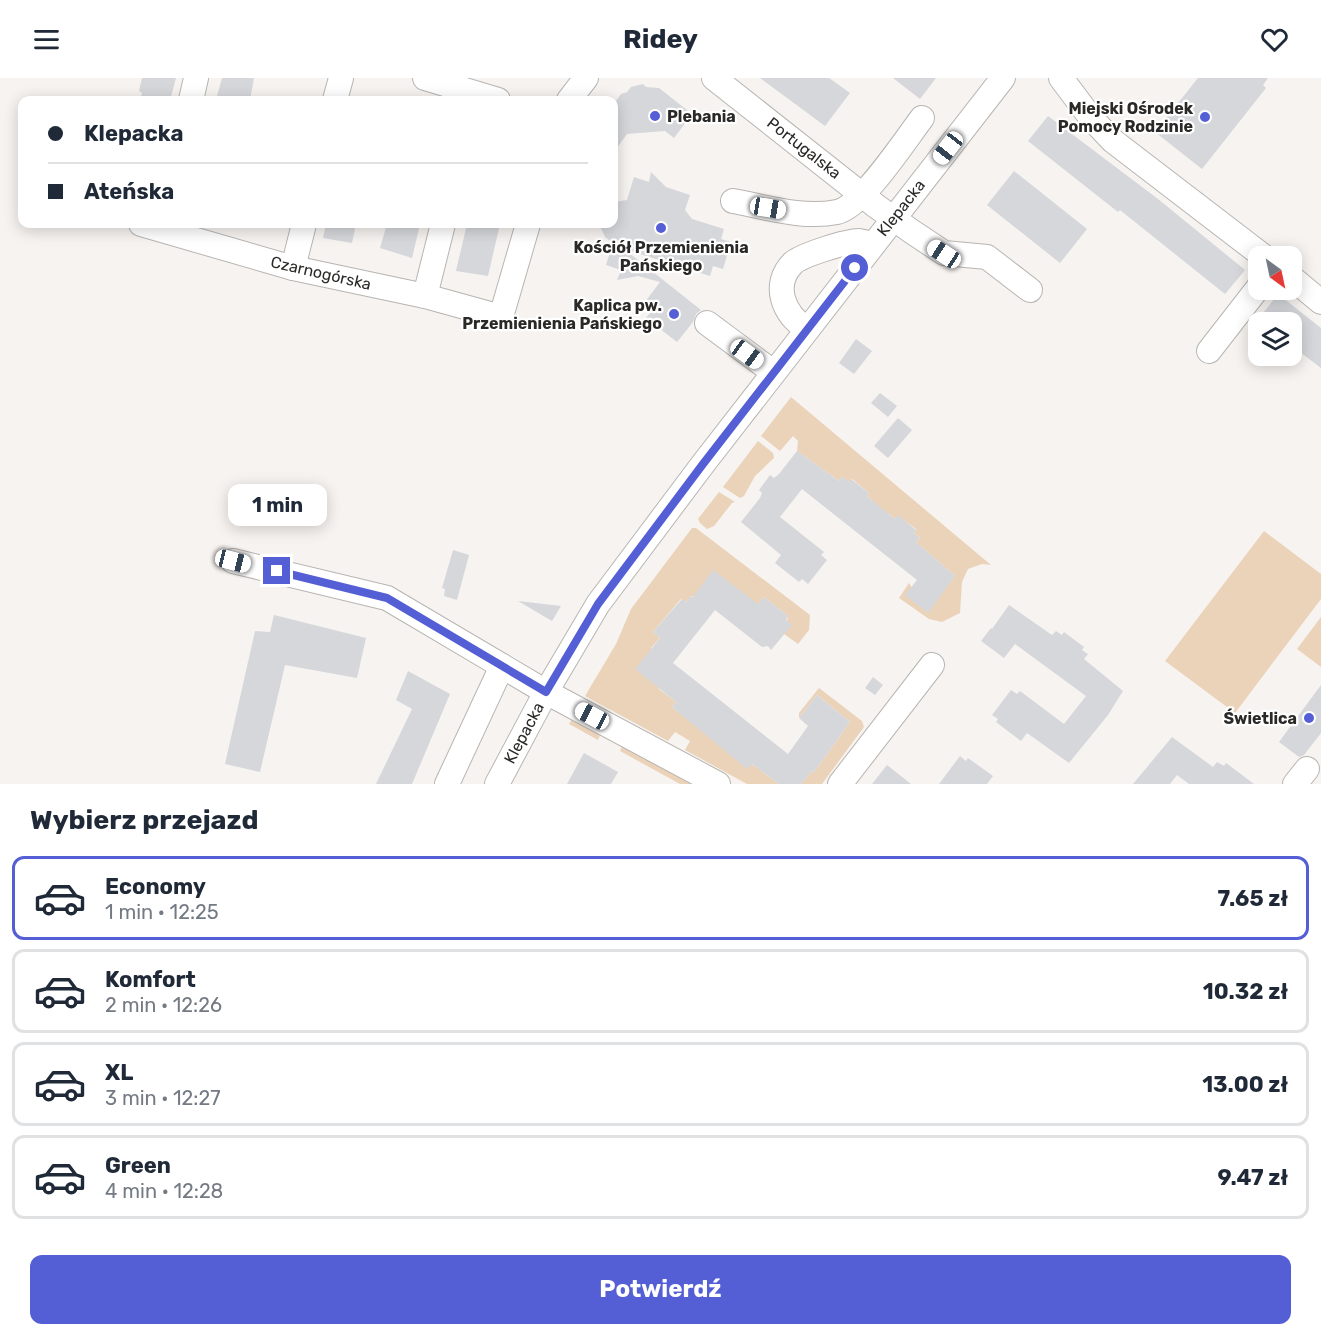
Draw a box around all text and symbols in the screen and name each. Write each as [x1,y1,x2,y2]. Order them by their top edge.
icon: menu [30,23,63,56]
text: Ridey [623,23,698,55]
icon: heart [1258,23,1291,56]
place label: Miejski Ośrodek Pomocy Rodzinie [1058,99,1194,136]
place label: Plebania [667,107,736,126]
marker: Plebania [648,109,662,123]
marker: Miejski Ośrodek Pomocy Rodzinie [1198,110,1212,124]
street label: Portugalska [763,113,845,183]
text: Klepacka [84,120,183,147]
car [930,128,966,168]
street label: Klepacka [873,176,929,240]
text: Ateńska [84,178,174,205]
car [749,196,787,220]
marker: Kościół Przemienienia Pańskiego [654,221,668,235]
car [924,237,964,271]
place label: Kościół Przemienienia Pańskiego [573,238,749,275]
north arrow [1248,246,1302,300]
map controls [1248,246,1302,366]
street label: Czarnogórska [269,252,373,294]
route start [841,254,868,281]
place label: Kaplica pw. Przemienienia Pańskiego [462,296,662,333]
marker: Kaplica pw. Przemienienia Pańskiego [667,307,681,321]
button: layers [1248,312,1302,366]
car [727,336,767,372]
callout: 1 min [228,484,326,526]
text: 1 min [252,493,303,517]
car [213,548,253,574]
route end [263,557,290,584]
street label: Klepacka [500,699,548,767]
car [572,700,612,732]
place label: Świetlica [1223,708,1297,728]
marker: Świetlica [1302,711,1316,725]
text: Wybierz przejazd [30,804,258,836]
icon: car [33,871,87,925]
text: Economy [105,873,206,900]
text: 7.65 zł [1218,885,1288,912]
text: 1 min · 12:25 [105,900,219,924]
icon: car [33,964,87,1018]
text: Komfort [105,966,196,993]
text: 10.32 zł [1203,978,1288,1005]
text: 2 min · 12:26 [105,993,222,1017]
icon: car [33,1057,87,1111]
text: XL [105,1059,133,1086]
text: 13.00 zł [1202,1071,1288,1098]
text: 3 min · 12:27 [105,1086,220,1110]
icon: car [33,1150,87,1204]
text: Green [105,1152,171,1179]
text: 9.47 zł [1217,1164,1288,1191]
text: 4 min · 12:28 [105,1179,223,1203]
button: Potwierdź [30,1255,1291,1324]

